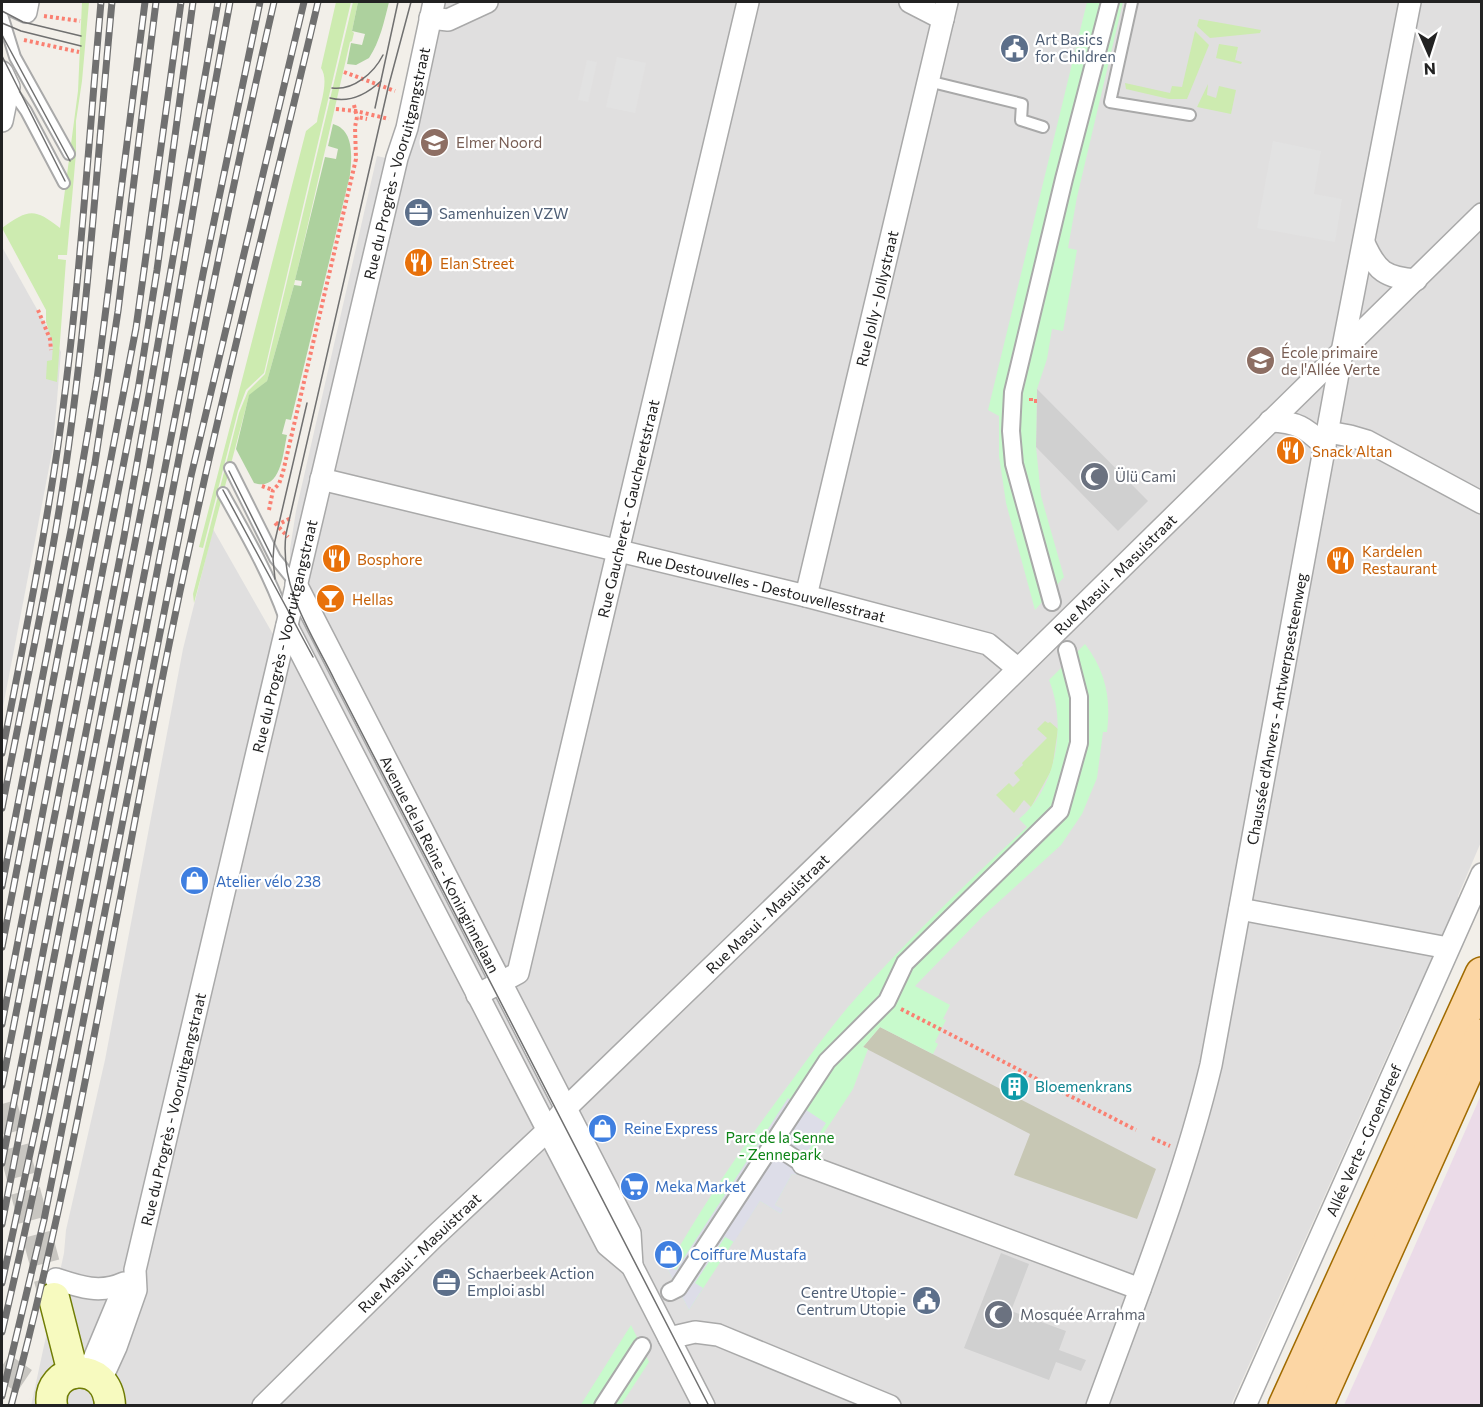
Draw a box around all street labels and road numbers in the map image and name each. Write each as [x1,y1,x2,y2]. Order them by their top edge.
street label: Rue du Progrès - Vooruitgangstraat [360,45,433,281]
street label: Rue Jolly - Jollystraat [852,228,902,368]
street label: Rue Gaucheret - Gaucheretstraat [594,397,663,619]
street label: Rue Masui - Masuistraat [1050,510,1180,638]
street label: Rue du Progrès - Vooruitgangstraat [248,518,321,754]
street label: Rue Destouvelles - Destouvellesstraat [635,546,888,626]
street label: Chaussée d'Anvers - Antwerpsesteenweg [1243,571,1310,846]
street label: Avenue de la Reine - Koninginnelaan [377,752,503,976]
street label: Rue Masui - Masuistraat [702,850,832,977]
street label: Rue du Progrès - Vooruitgangstraat [137,991,209,1227]
street label: Allée Verte - Groendreef [1322,1061,1405,1219]
street label: Rue Masui - Masuistraat [354,1189,484,1316]

